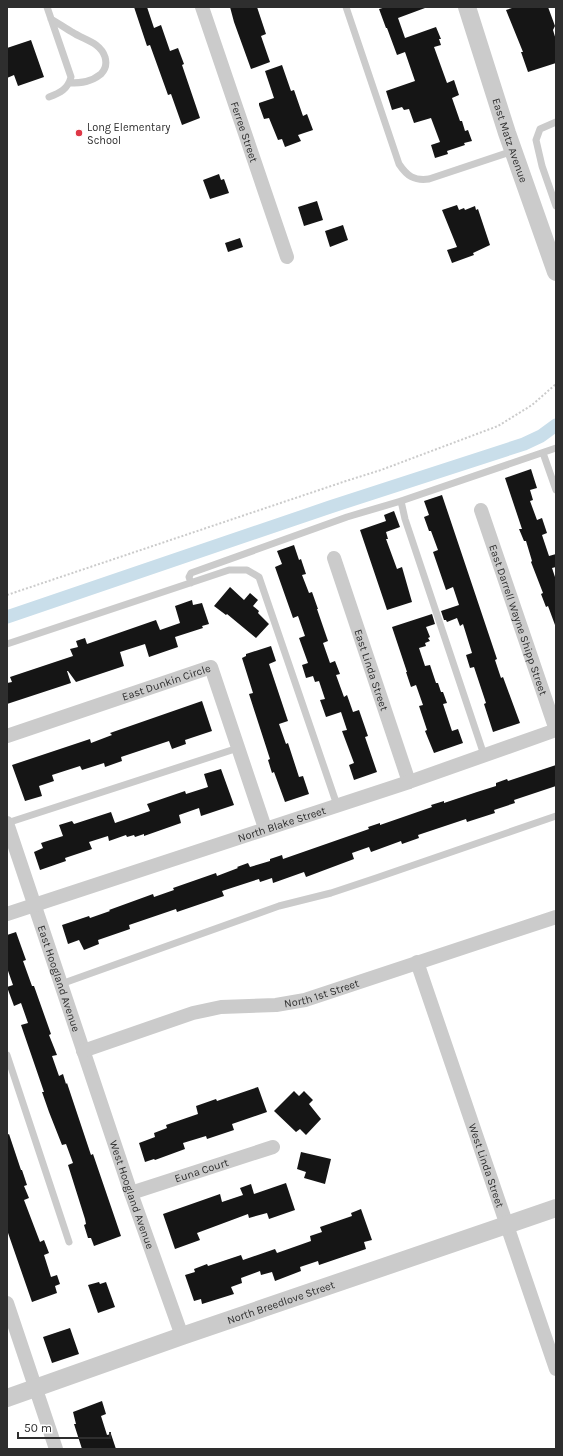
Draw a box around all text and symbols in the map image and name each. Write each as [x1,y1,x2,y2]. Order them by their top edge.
street label: East Matz Avenue [490,96,531,185]
street label: Ferree Street [228,100,261,164]
place label: Long Elementary School [87,121,170,147]
marker: Long Elementary School [74,128,84,138]
street label: East Darrell Wayne Shipp Street [487,543,550,697]
street label: East Linda Street [352,627,391,712]
street label: East Dunkin Circle [120,661,212,703]
street label: North Blake Street [236,803,327,844]
street label: East Hoogland Avenue [35,924,83,1034]
street label: North 1st Street [283,976,360,1010]
street label: West Linda Street [466,1122,507,1209]
street label: West Hoogland Avenue [107,1138,157,1251]
street label: Euna Court [173,1155,230,1185]
street label: North Breedlove Street [225,1278,336,1327]
scale bar [18,1414,110,1440]
text: 50 m [24,1421,52,1435]

